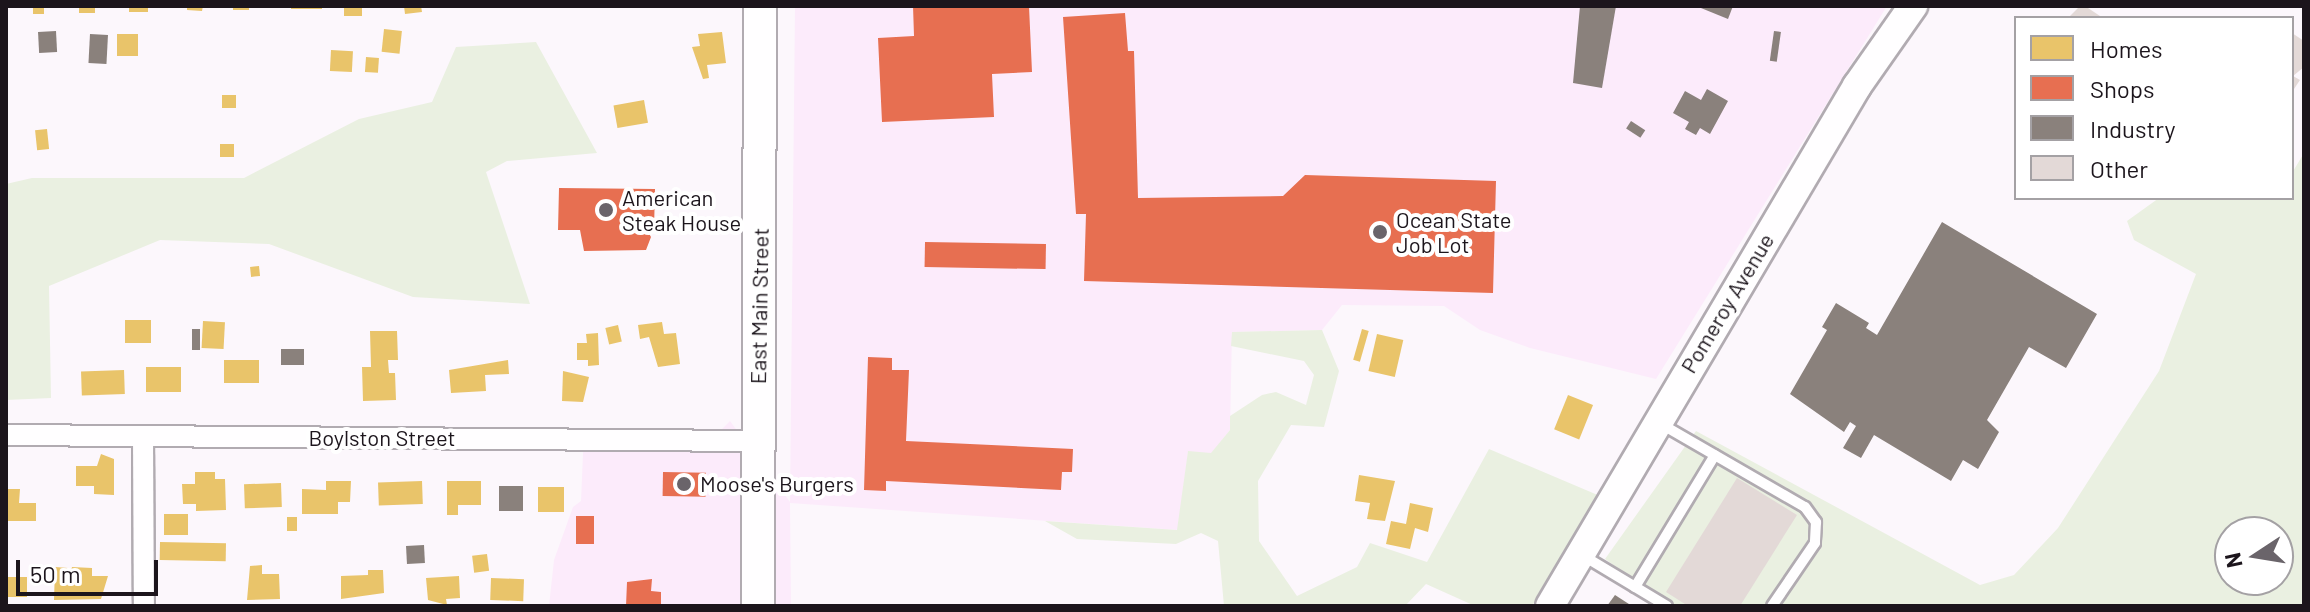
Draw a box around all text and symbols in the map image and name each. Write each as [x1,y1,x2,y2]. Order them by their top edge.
legend [2014,16,2294,200]
text: Homes [2090,34,2163,63]
text: Shops [2090,74,2155,103]
text: Industry [2090,114,2176,143]
text: Other [2090,154,2148,183]
place label: American Steak House [622,184,741,236]
marker: American Steak House [597,201,615,219]
place label: Ocean State Job Lot [1396,206,1512,258]
marker: Ocean State Job Lot [1371,223,1389,241]
street label: East Main Street [744,228,774,384]
street label: Pomeroy Avenue [1675,228,1779,378]
street label: Boylston Street [308,425,456,451]
place label: Moose's Burgers [700,471,854,497]
marker: Moose's Burgers [675,475,693,493]
north arrow [2214,516,2294,596]
scale bar [20,544,162,594]
text: N [2218,551,2247,570]
text: 50 m [30,559,81,588]

